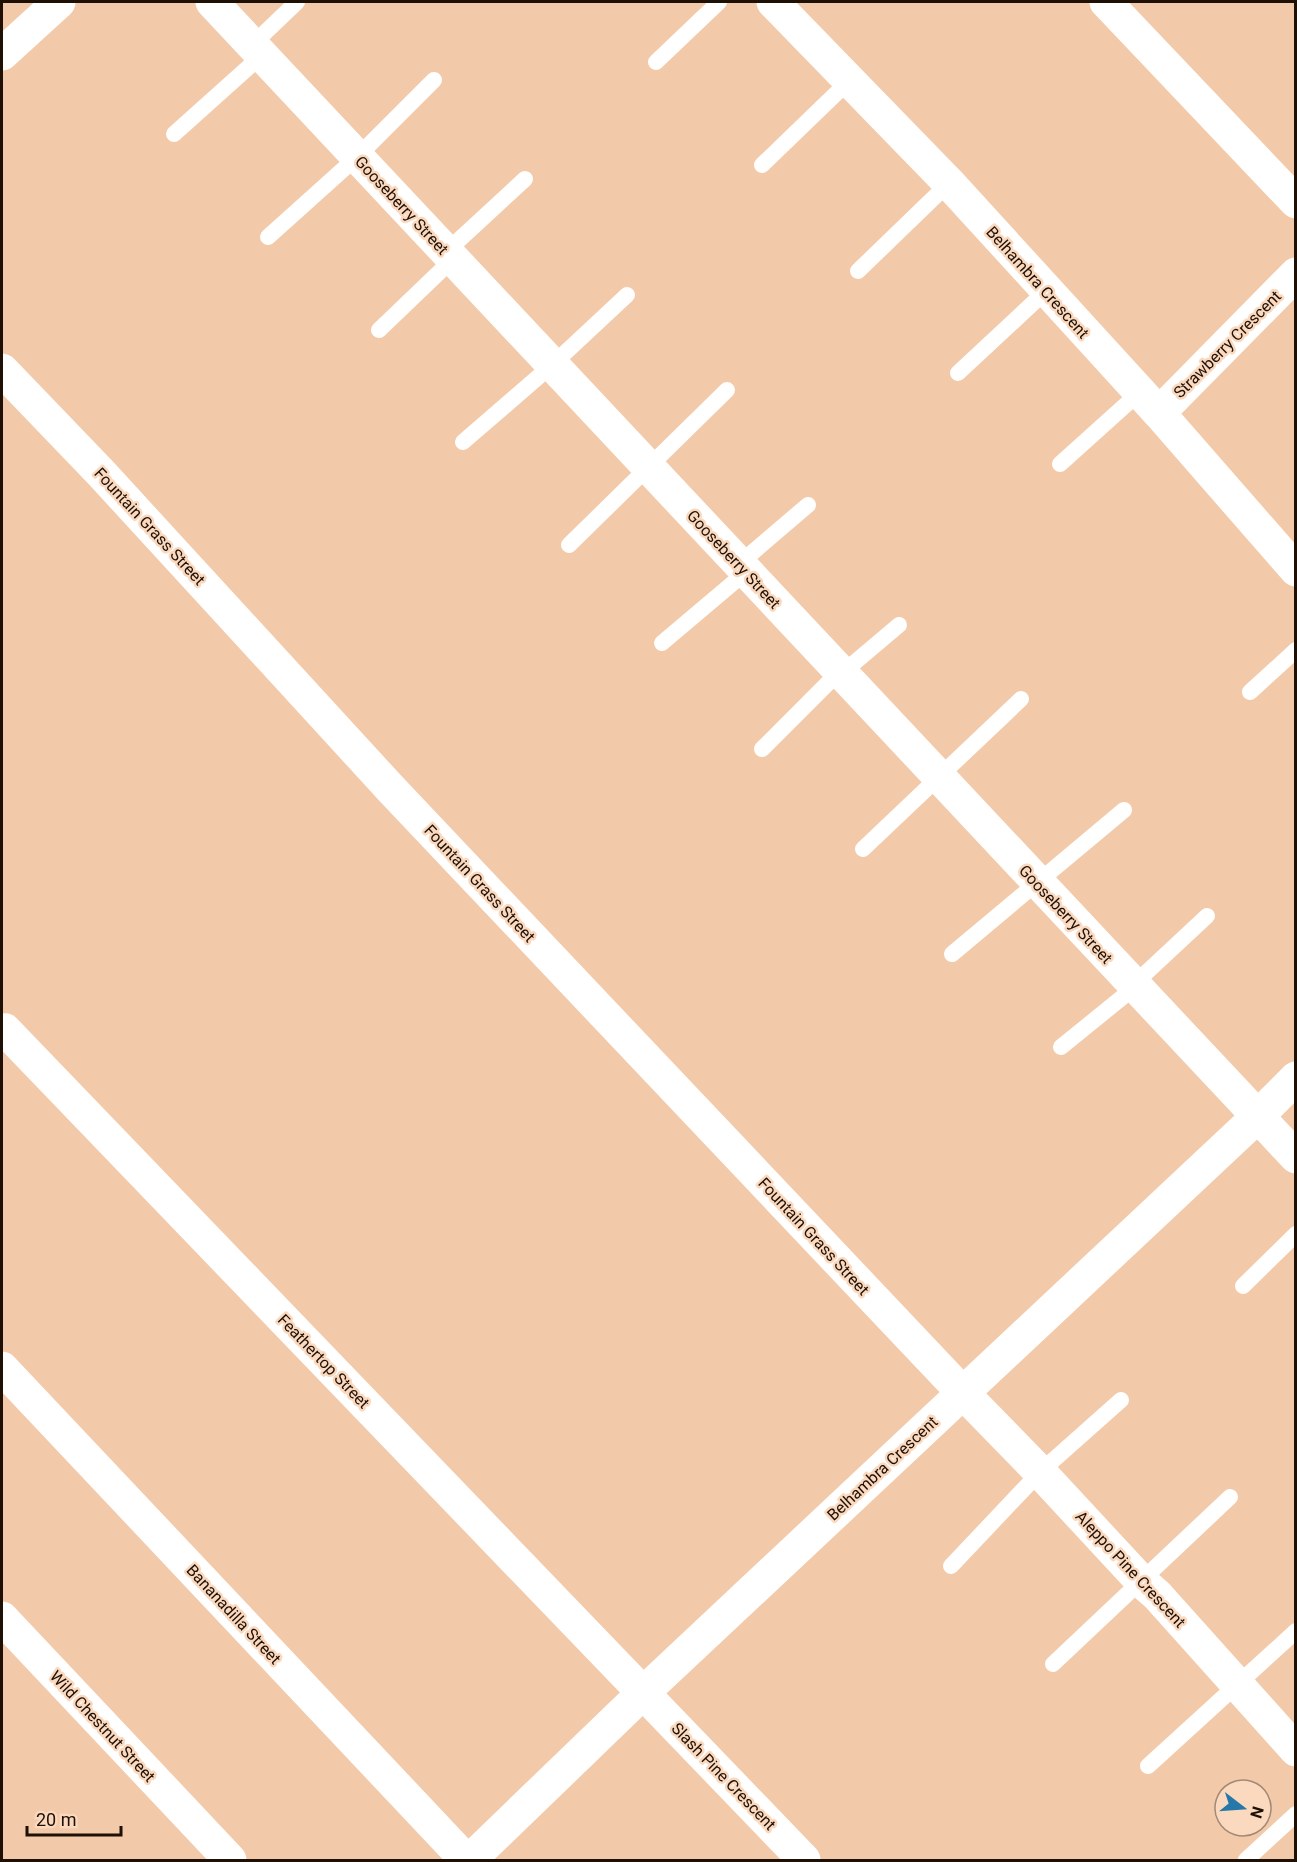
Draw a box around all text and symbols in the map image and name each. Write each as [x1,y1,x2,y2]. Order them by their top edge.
street label: Gooseberry Street [351,152,452,259]
street label: Belhambra Crescent [982,222,1093,342]
street label: Strawberry Crescent [1170,287,1285,402]
street label: Fountain Grass Street [90,464,209,589]
street label: Gooseberry Street [683,506,784,613]
street label: Fountain Grass Street [420,821,539,946]
street label: Gooseberry Street [1015,861,1116,968]
street label: Fountain Grass Street [754,1174,873,1299]
street label: Feathertop Street [274,1310,373,1412]
street label: Belhambra Crescent [823,1412,941,1524]
street label: Aleppo Pine Crescent [1072,1507,1190,1632]
street label: Bananadilla Street [183,1561,285,1668]
street label: Wild Chestnut Street [46,1667,159,1786]
street label: Slash Pine Crescent [668,1719,780,1834]
north arrow [1213,1778,1273,1838]
scale bar [27,1799,122,1837]
text: N [1246,1804,1268,1820]
text: 20 m [36,1809,76,1830]

